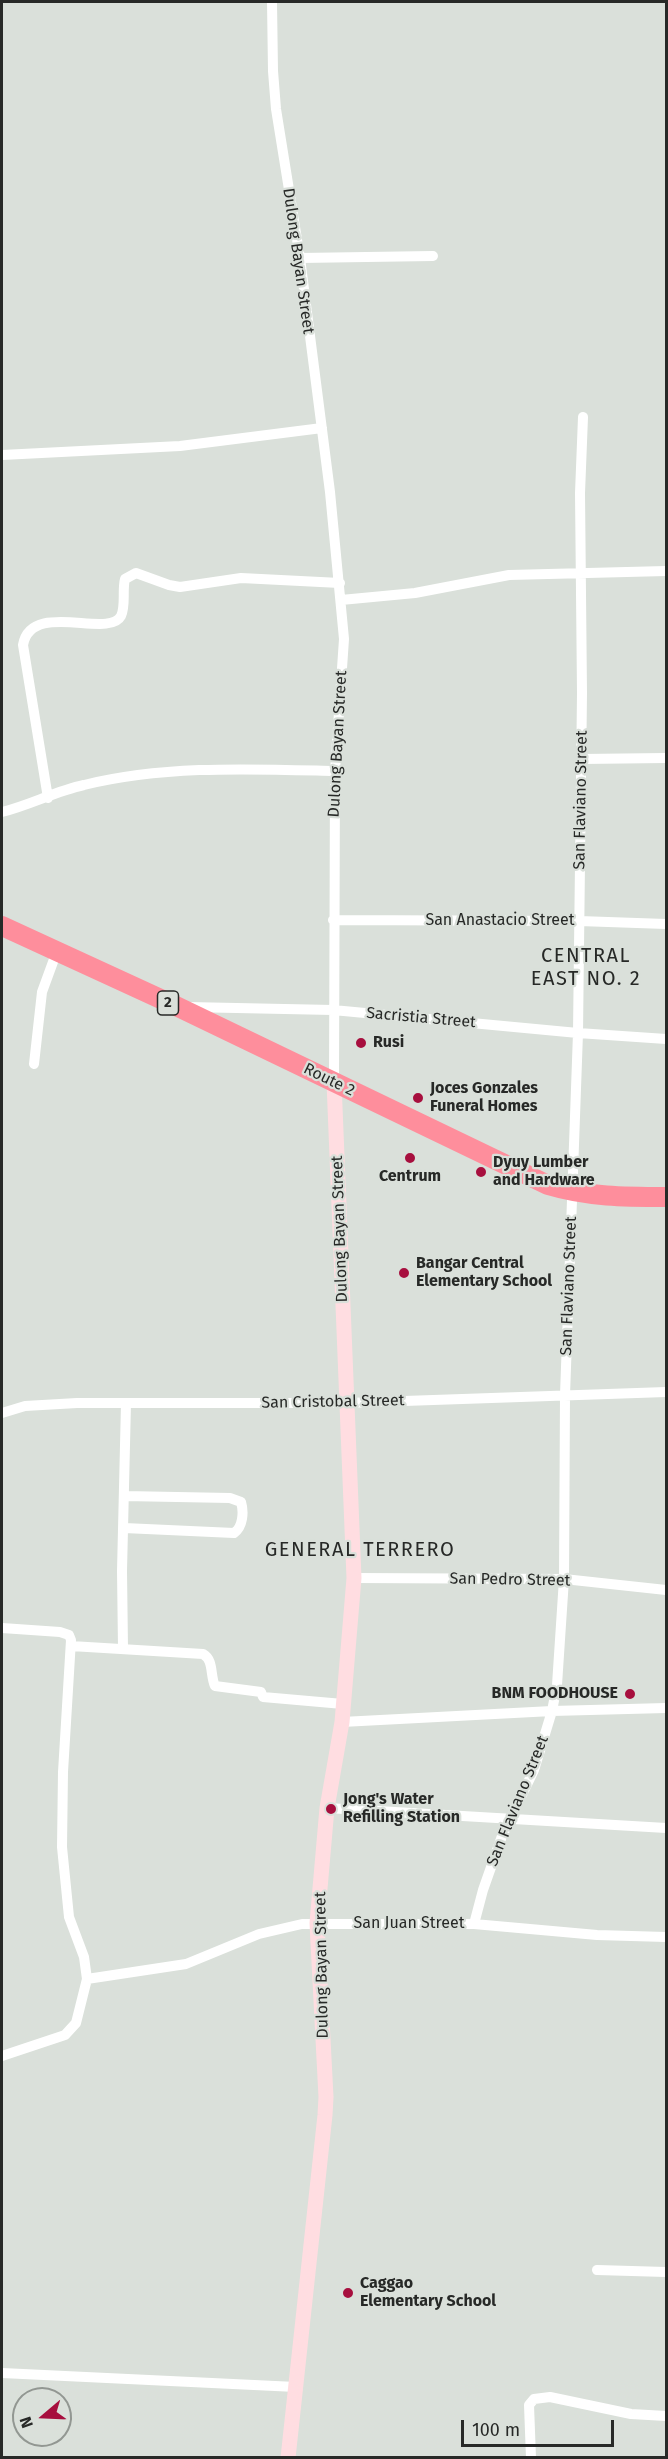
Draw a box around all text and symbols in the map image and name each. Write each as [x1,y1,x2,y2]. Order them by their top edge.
street label: Dulong Bayan Street [278,187,318,335]
street label: Dulong Bayan Street [325,670,351,818]
street label: San Flaviano Street [570,730,592,870]
street label: San Anastacio Street [425,911,575,931]
district label: CENTRAL EAST NO. 2 [531,944,641,991]
road number: 2 [158,991,178,1015]
street label: Sacristia Street [365,1004,477,1032]
place label: Rusi [373,1033,404,1053]
marker: Rusi [354,1036,368,1050]
street label: Route 2 [300,1059,358,1101]
place label: Joces Gonzales Funeral Homes [430,1079,538,1117]
marker: Joces Gonzales Funeral Homes [411,1091,425,1105]
marker: Centrum [403,1151,417,1165]
place label: Dyuy Lumber and Hardware [493,1153,595,1191]
street label: Dulong Bayan Street [328,1155,352,1303]
marker: Dyuy Lumber and Hardware [474,1165,488,1179]
place label: Centrum [379,1167,441,1187]
street label: San Flaviano Street [557,1216,581,1356]
place label: Bangar Central Elementary School [416,1254,552,1292]
marker: Bangar Central Elementary School [397,1266,411,1280]
street label: San Cristobal Street [261,1391,405,1413]
district label: GENERAL TERRERO [265,1538,455,1562]
street label: San Pedro Street [449,1569,571,1591]
place label: BNM FOODHOUSE [492,1684,618,1704]
marker: BNM FOODHOUSE [623,1687,637,1701]
street label: San Flaviano Street [483,1733,553,1869]
place label: Jong's Water Refilling Station [343,1790,460,1828]
marker: Jong's Water Refilling Station [324,1802,338,1816]
street label: Dulong Bayan Street [311,1891,333,2039]
street label: San Juan Street [354,1914,464,1934]
place label: Caggao Elementary School [360,2274,496,2312]
marker: Caggao Elementary School [341,2286,355,2300]
north arrow [12,2387,72,2447]
scale bar [464,2408,617,2446]
text: N [16,2414,37,2430]
text: 100 m [472,2419,520,2441]

